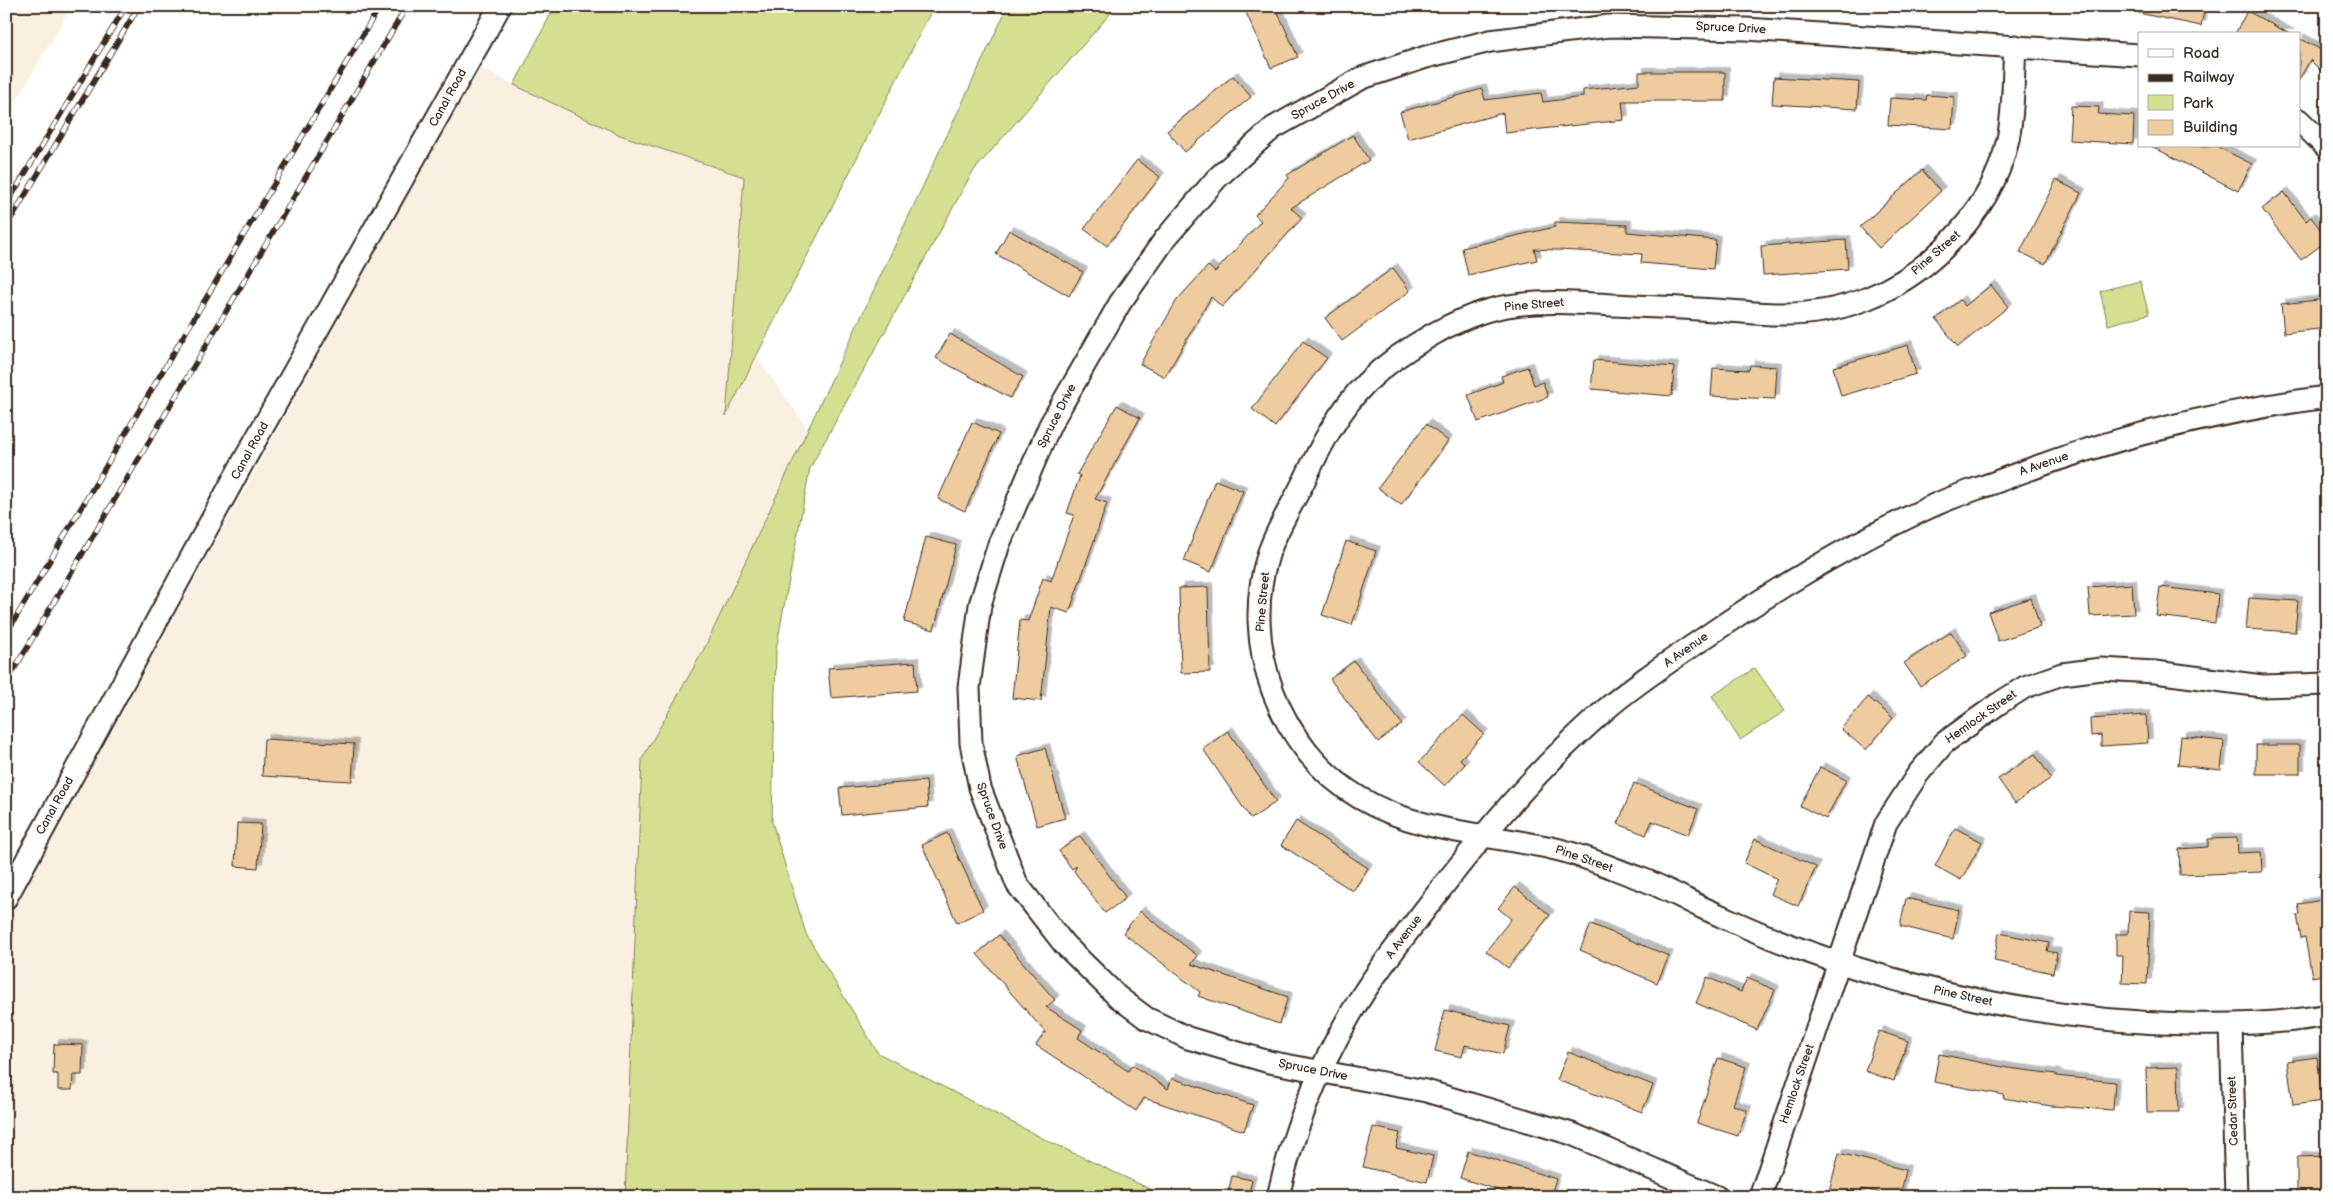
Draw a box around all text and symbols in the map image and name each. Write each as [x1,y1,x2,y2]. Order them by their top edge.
street label: Spruce Drive [1696,19,1766,37]
legend [2138,32,2300,148]
text: Road [2183,44,2219,63]
street label: Canal Road [426,66,470,130]
text: Railway [2183,68,2234,87]
street label: Spruce Drive [1289,76,1357,124]
text: Park [2183,94,2214,113]
text: Building [2183,118,2238,137]
street label: Pine Street [1908,227,1964,278]
street label: Pine Street [1503,295,1565,315]
street label: Spruce Drive [1034,381,1080,451]
street label: Canal Road [228,419,272,483]
street label: A Avenue [2018,449,2070,479]
street label: Pine Street [1253,571,1273,633]
street label: A Avenue [1661,629,1711,671]
street label: Hemlock Street [1943,687,2020,747]
street label: Canal Road [33,774,77,838]
street label: Spruce Drive [973,780,1011,852]
street label: Pine Street [1553,842,1615,876]
street label: A Avenue [1383,912,1425,962]
street label: Pine Street [1932,982,1994,1010]
street label: Hemlock Street [1776,1042,1818,1126]
street label: Spruce Drive [1277,1056,1349,1084]
street label: Cedar Street [2224,1076,2242,1146]

